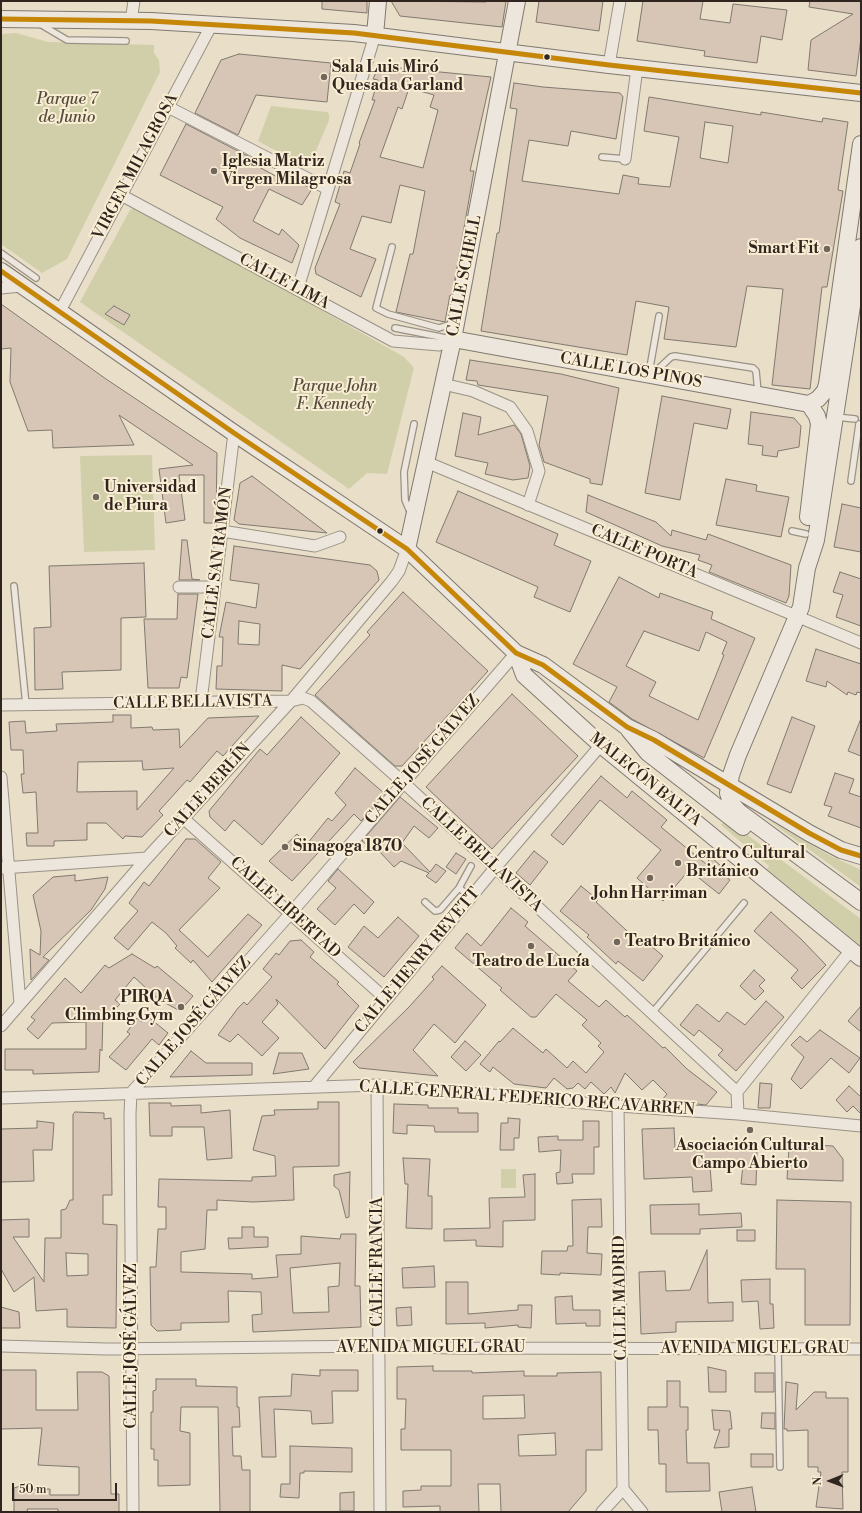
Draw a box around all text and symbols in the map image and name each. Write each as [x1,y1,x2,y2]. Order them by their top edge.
unlabelled marker [542,52,552,62]
place label: Sala Luis Miró Quesada Garland [332,58,463,96]
marker: Sala Luis Miró Quesada Garland [319,72,329,82]
park label: Parque 7 de Junio [37,90,97,128]
street label: VIRGEN MILAGROSA [89,90,183,244]
place label: Iglesia Matriz Virgen Milagrosa [222,152,352,190]
marker: Iglesia Matriz Virgen Milagrosa [209,166,219,176]
street label: CALLE SCHELL [444,214,486,338]
place label: Smart Fit [748,239,819,259]
marker: Smart Fit [822,244,832,254]
street label: CALLE LIMA [235,250,333,314]
street label: CALLE LOS PINOS [559,349,703,393]
park label: Parque John F. Kennedy [293,377,377,415]
place label: Universidad de Piura [104,478,196,516]
street label: CALLE SAN RAMÓN [199,486,237,640]
marker: Universidad de Piura [91,492,101,502]
street label: CALLE PORTA [588,521,700,583]
unlabelled marker [375,526,385,536]
street label: CALLE JOSÉ GÁLVEZ [362,691,484,829]
street label: CALLE BELLAVISTA [113,692,273,714]
street label: MALECÓN BALTA [585,729,705,831]
street label: CALLE BERLÍN [161,740,255,842]
street label: CALLE BELLAVISTA [416,794,546,916]
place label: Sinagoga 1870 [293,837,402,857]
marker: Sinagoga 1870 [280,842,290,852]
place label: Centro Cultural Británico [686,844,805,882]
street label: CALLE LIBERTAD [226,853,344,963]
marker: Centro Cultural Británico [673,858,683,868]
marker: John Harriman [645,873,655,883]
street label: CALLE HENRY REVETT [351,884,485,1038]
place label: John Harriman [593,884,707,904]
place label: Teatro Británico [625,932,751,952]
marker: Teatro Británico [612,937,622,947]
marker: Teatro de Lucía [526,941,536,951]
place label: Teatro de Lucía [472,952,590,972]
street label: CALLE JOSÉ GÁLVEZ [133,953,255,1091]
place label: PIRQA Climbing Gym [65,988,173,1026]
marker: PIRQA Climbing Gym [176,1002,186,1012]
street label: CALLE GENERAL FEDERICO RECAVARREN [358,1078,696,1120]
marker: Asociación Cultural Campo Abierto [745,1125,755,1135]
place label: Asociación Cultural Campo Abierto [676,1136,824,1174]
street label: CALLE FRANCIA [368,1197,388,1327]
street label: CALLE MADRID [610,1235,632,1361]
street label: CALLE JOSÉ GÁLVEZ [122,1263,142,1429]
street label: AVENIDA MIGUEL GRAU [337,1338,525,1358]
street label: AVENIDA MIGUEL GRAU [661,1339,849,1359]
north arrow [810,1461,850,1501]
scale bar [14,1475,119,1501]
text: N [811,1477,825,1486]
text: 50 m [19,1482,47,1497]

